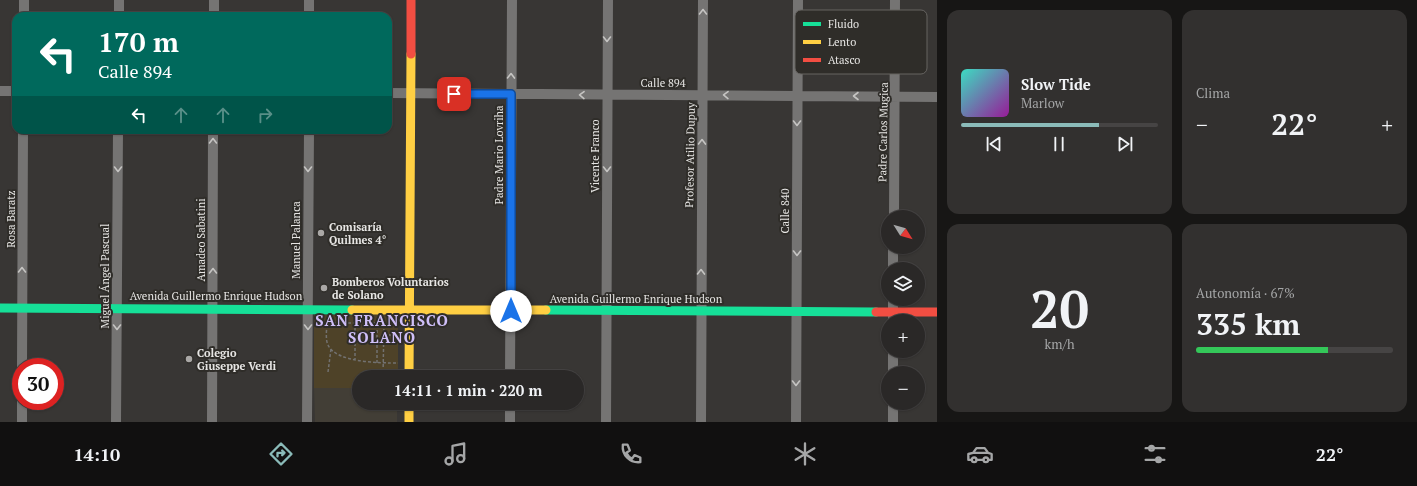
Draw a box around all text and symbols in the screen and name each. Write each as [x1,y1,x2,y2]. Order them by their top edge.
one-way arrow [699,9,707,15]
legend [795,10,927,74]
text: Fluido [828,17,859,31]
text: 170 m [98,23,179,60]
icon: left [32,28,84,80]
text: Lento [828,35,856,49]
one-way arrow [603,36,611,42]
text: Atasco [828,53,860,67]
text: Calle 894 [98,59,172,83]
one-way arrow [507,73,516,79]
text: Slow Tide [1021,74,1091,94]
street label: Calle 894 [640,76,686,90]
pin [437,77,471,111]
street label: Padre Carlos Mugica [875,81,891,182]
icon: arrive [443,83,465,105]
text: Clima [1196,84,1230,102]
one-way arrow [579,90,585,99]
one-way arrow [723,91,729,100]
one-way arrow [853,92,859,100]
text: Marlow [1021,94,1064,112]
street label: Profesor Atilio Dupuy [682,102,698,208]
icon: left [128,104,150,126]
icon: ahead [170,104,192,126]
icon: ahead [212,104,234,126]
icon: right [254,104,276,126]
text: 22° [1271,104,1318,144]
street label: Padre Mario Lovriha [492,105,506,205]
text: − [1196,110,1208,139]
text: + [1381,110,1393,139]
street label: Vicente Franco [588,119,602,193]
one-way arrow [793,120,801,126]
icon: previous [983,133,1005,155]
icon: pause [1048,133,1070,155]
icon: next [1114,133,1136,155]
one-way arrow [209,138,217,144]
one-way arrow [698,139,707,145]
one-way arrow [113,166,122,172]
one-way arrow [304,166,312,172]
one-way arrow [603,166,611,172]
street label: Calle 840 [778,188,792,234]
street label: Rosa Baratz [4,190,18,248]
street label: Amadeo Sabatini [194,198,208,282]
street label: Manuel Palanca [289,201,303,279]
north arrow [881,210,925,254]
map controls [881,210,925,410]
place label: Comisaría Quilmes 4° [329,220,386,247]
street label: Miguel Ángel Pascual [98,224,112,328]
marker: Comisaría Quilmes 4° [316,228,326,238]
one-way arrow [793,250,801,256]
button: layers [881,262,925,306]
one-way arrow [18,267,26,273]
one-way arrow [209,268,217,274]
one-way arrow [697,269,705,275]
text: 20 [1030,274,1089,343]
place label: Bomberos Voluntarios de Solano [332,275,449,302]
marker: Bomberos Voluntarios de Solano [319,283,329,293]
text: Autonomía · 67% [1196,284,1295,302]
street label: Avenida Guillermo Enrique Hudson [130,289,303,303]
position arrow [490,290,532,332]
street label: Avenida Guillermo Enrique Hudson [550,292,723,306]
text: 335 km [1196,304,1300,344]
district label: SAN FRANCISCO SOLANO [315,310,449,347]
button: + [881,314,925,358]
one-way arrow [113,324,121,330]
one-way arrow [304,324,312,330]
text: km/h [1044,335,1075,353]
place label: Colegio Giuseppe Verdi [197,346,276,373]
marker: Colegio Giuseppe Verdi [184,354,194,364]
speed limit sign: 30 [12,358,64,410]
button: − [881,366,925,410]
text: 14:11 · 1 min · 220 m [394,380,542,400]
one-way arrow [792,380,800,386]
icon: directions [267,440,295,468]
icon: music [442,440,470,468]
icon: phone [617,440,645,468]
icon: climate [791,440,819,468]
icon: car [966,440,994,468]
icon: filters [1141,440,1169,468]
text: 14:10 [73,442,120,466]
text: 22° [1316,442,1344,466]

